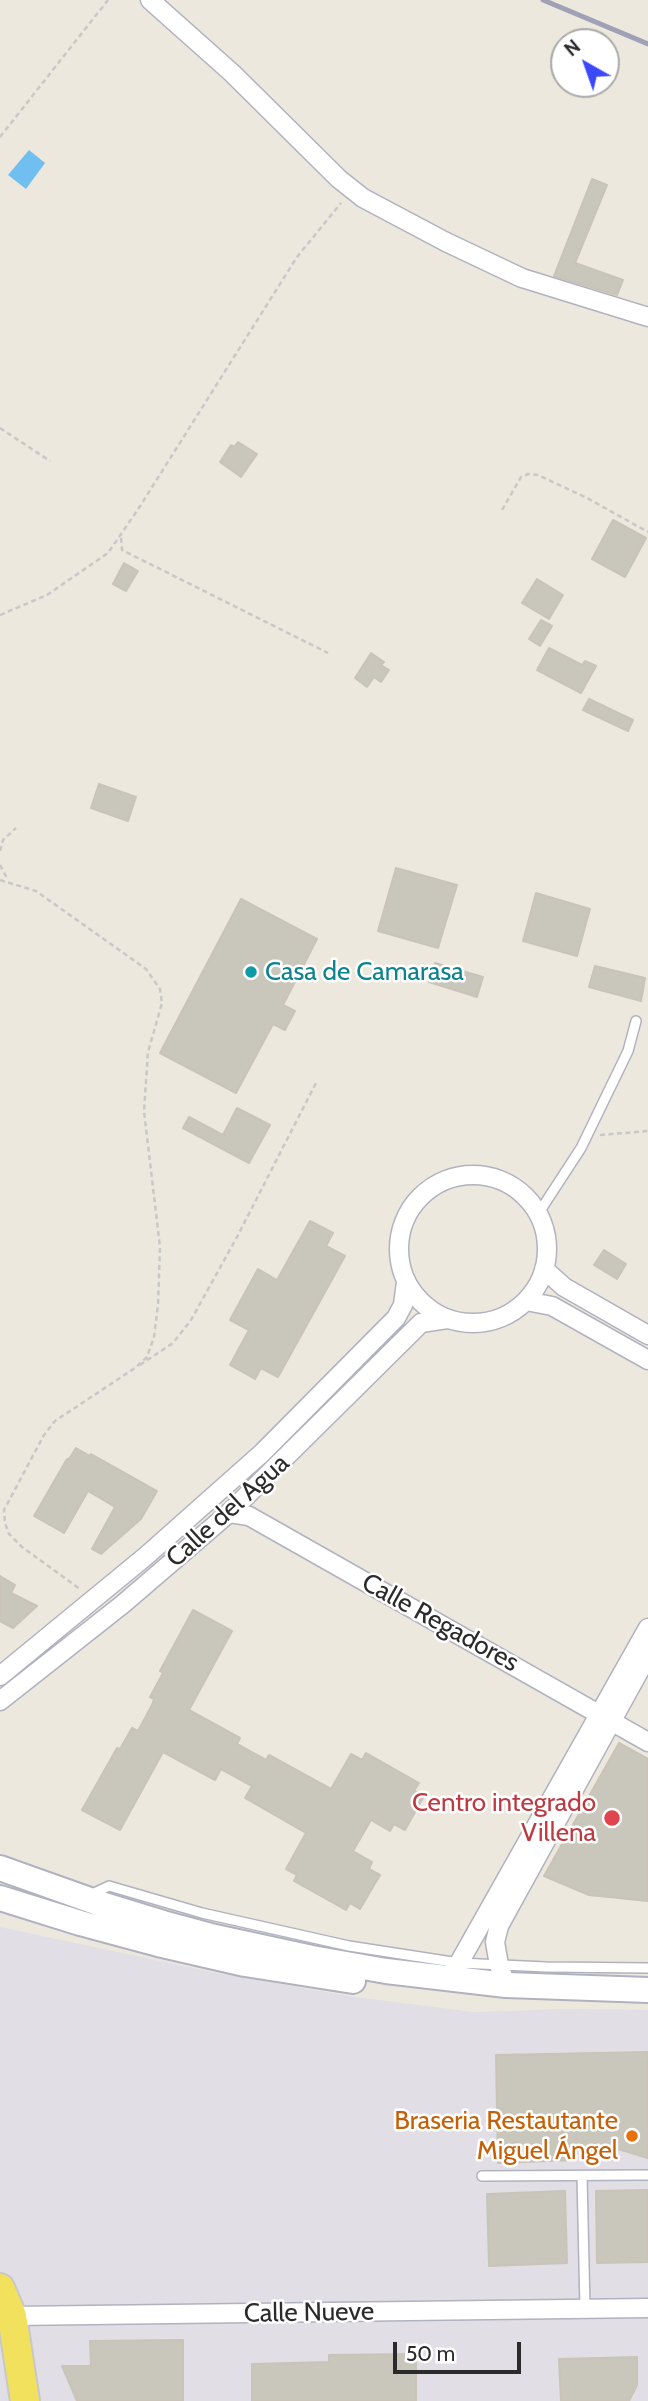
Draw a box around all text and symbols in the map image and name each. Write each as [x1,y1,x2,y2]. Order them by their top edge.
north arrow [550,28,620,98]
text: N [560,35,585,61]
place label: Casa de Camarasa [265,956,464,988]
marker: Casa de Camarasa [243,964,259,980]
street label: Calle del Agua [160,1448,296,1574]
street label: Calle Regadores [356,1567,524,1679]
place label: Centro integrado Villena [412,1787,596,1848]
marker: Centro integrado Villena [602,1808,622,1828]
place label: Braseria Restautante Miguel Ángel [394,2105,618,2166]
marker: Braseria Restautante Miguel Ángel [624,2128,640,2144]
street label: Calle Nueve [243,2296,375,2330]
scale bar [396,2328,524,2372]
text: 50 m [406,2341,455,2366]

